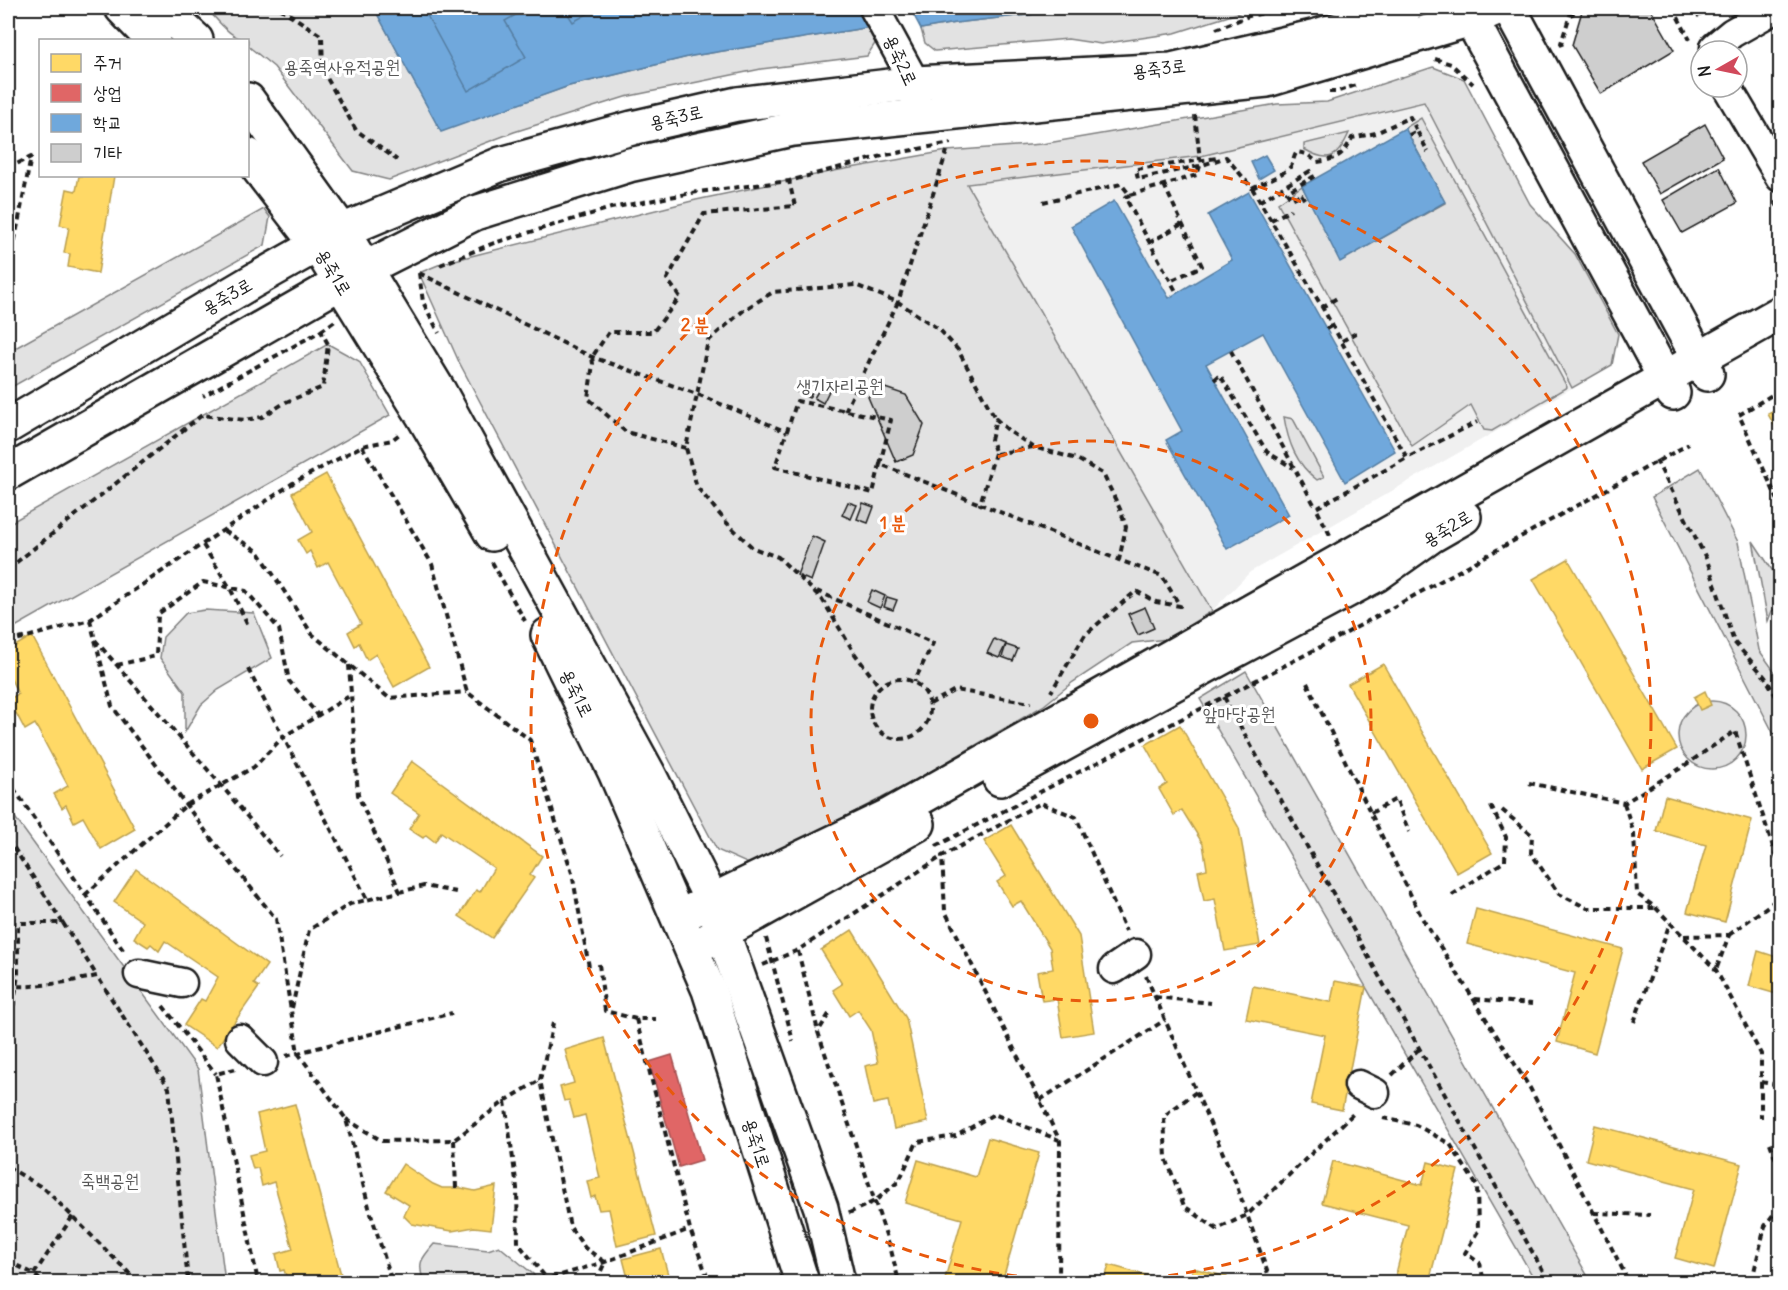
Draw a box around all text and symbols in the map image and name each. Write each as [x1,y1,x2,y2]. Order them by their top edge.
street label: 용죽2로 [879,31,923,89]
legend [39,39,249,177]
north arrow [1689,39,1749,99]
text: 주거 [93,51,122,74]
street label: 용죽3로 [1131,53,1187,83]
park label: 용죽역사유적공원 [284,55,400,78]
text: N [1693,64,1715,78]
text: 상업 [93,81,122,104]
street label: 용죽3로 [647,100,705,134]
text: 학교 [93,111,122,134]
text: 기타 [93,141,122,164]
street label: 용죽1로 [311,244,357,300]
street label: 용죽3로 [198,273,256,319]
text: 2 분 [681,313,709,336]
park label: 생기자리공원 [797,374,883,397]
street label: 용죽2로 [1418,504,1476,552]
text: 1 분 [880,511,906,534]
street label: 용죽1로 [556,665,598,721]
park label: 앞마당공원 [1203,702,1275,725]
centre of rings [1081,711,1101,731]
street label: 용죽1로 [738,1115,776,1171]
park label: 죽백공원 [81,1169,139,1192]

